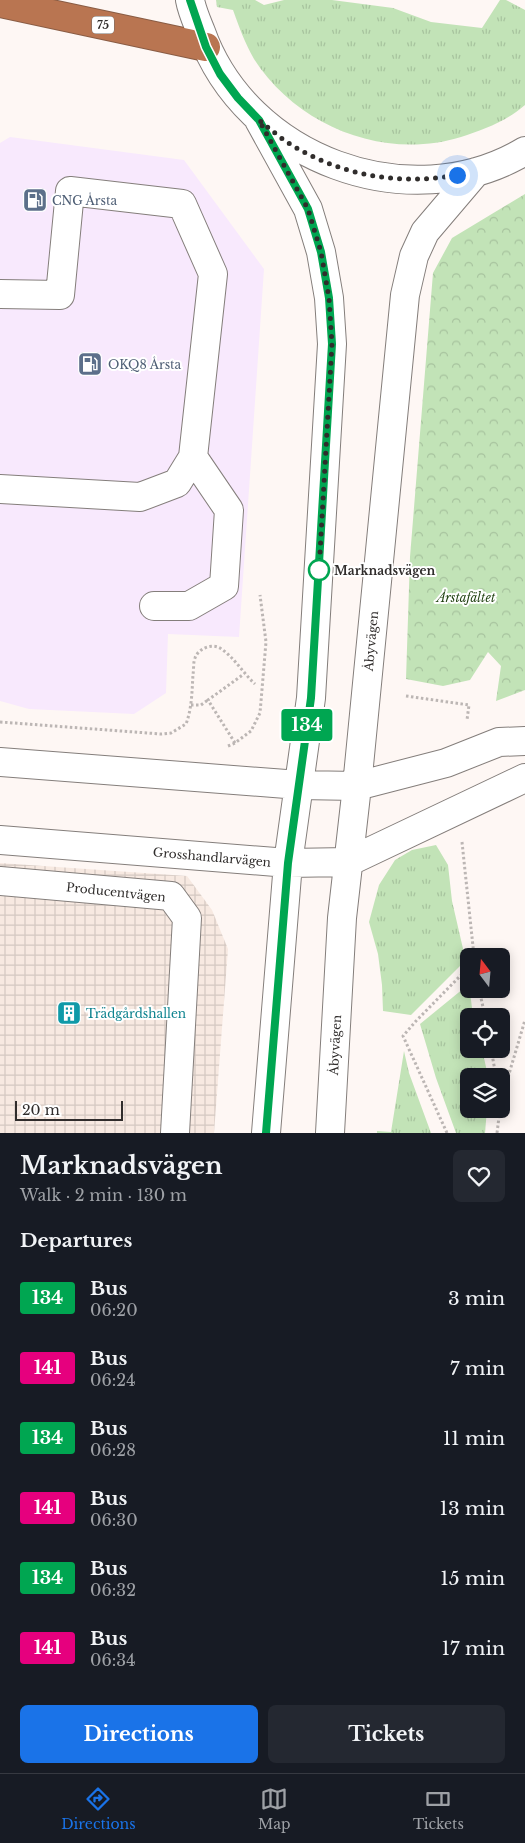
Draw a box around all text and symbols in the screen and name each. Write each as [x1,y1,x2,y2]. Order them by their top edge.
road number: 75 [92,16,114,34]
your location [445,163,470,188]
fuel station icon: CNG Årsta [22,187,48,213]
place label: CNG Årsta [52,192,117,208]
fuel station icon: OKQ8 Årsta [77,351,103,377]
place label: OKQ8 Årsta [108,356,182,372]
marker: Marknadsvägen [308,559,330,581]
place label: Marknadsvägen [334,563,435,578]
park label: Årstafältet [435,589,496,605]
street label: Åbyvägen [360,610,381,673]
line badge: 134 [278,709,336,741]
text: 134 [291,714,323,736]
street label: Grosshandlarvägen [152,844,272,870]
street label: Producentvägen [65,879,167,905]
north arrow [460,948,510,998]
map controls [460,948,510,1118]
building icon: Trädgårdshallen [56,1000,82,1026]
place label: Trädgårdshallen [86,1006,186,1021]
button: locate [460,1008,510,1058]
street label: Åbyvägen [325,1014,344,1077]
button: layers [460,1068,510,1118]
scale bar [15,1098,122,1121]
text: 20 m [22,1101,60,1119]
button: heart [453,1150,505,1202]
text: Marknadsvägen [20,1151,222,1180]
text: Walk · 2 min · 130 m [20,1185,187,1205]
text: Departures [20,1229,132,1252]
text: Bus [90,1277,127,1300]
text: 134 [32,1287,63,1309]
text: 3 min [448,1287,505,1310]
text: 06:20 [90,1300,138,1320]
text: Bus [90,1347,127,1370]
text: 141 [34,1357,61,1379]
text: 7 min [450,1357,505,1380]
text: 06:24 [90,1370,136,1390]
text: Bus [90,1417,127,1440]
text: 134 [32,1427,63,1449]
text: 11 min [443,1427,505,1450]
text: 06:28 [90,1440,136,1460]
text: Bus [90,1487,127,1510]
text: 141 [34,1497,61,1519]
text: 13 min [439,1497,505,1520]
text: 06:30 [90,1510,138,1530]
text: Bus [90,1557,127,1580]
text: 134 [32,1567,63,1589]
text: 15 min [440,1567,505,1590]
text: 06:32 [90,1580,136,1600]
text: Bus [90,1627,127,1650]
text: 141 [34,1637,61,1659]
text: 17 min [442,1637,505,1660]
text: 06:34 [90,1650,136,1670]
button: Directions [20,1705,258,1763]
button: Tickets [268,1705,505,1763]
tab: Directions [61,1785,136,1833]
tab: Map [258,1785,291,1833]
tab: Tickets [413,1785,464,1833]

